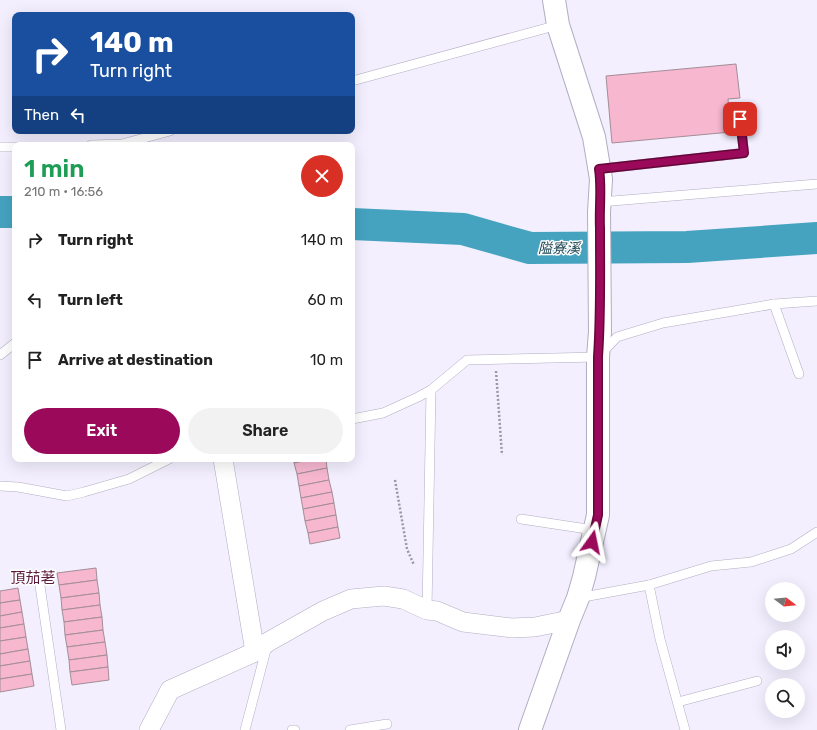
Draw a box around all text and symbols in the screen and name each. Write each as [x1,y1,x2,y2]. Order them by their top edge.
text: 140 m [90,26,174,59]
icon: right [24,28,76,80]
text: Turn right [90,60,172,82]
pin [723,102,757,136]
icon: left [67,104,89,126]
text: Then [24,106,59,124]
icon: arrive [729,108,751,130]
text: 1 min [24,155,84,183]
button: close [301,155,343,197]
text: 210 m · 16:56 [24,184,103,199]
icon: right [24,229,46,251]
text: Turn right [58,231,133,249]
text: 140 m [301,231,343,249]
water label: 隘寮溪 [538,240,582,257]
icon: left [24,289,46,311]
text: Turn left [58,291,123,309]
text: 60 m [307,291,343,309]
icon: arrive [24,349,46,371]
text: Arrive at destination [58,351,213,369]
text: 10 m [310,351,343,369]
button: Exit [24,408,180,454]
button: Share [188,408,343,454]
position arrow [571,521,613,563]
district label: 頂茄荖 [10,569,56,587]
north arrow [765,582,805,622]
map controls [765,582,805,718]
button: sound [765,630,805,670]
button: search [765,678,805,718]

